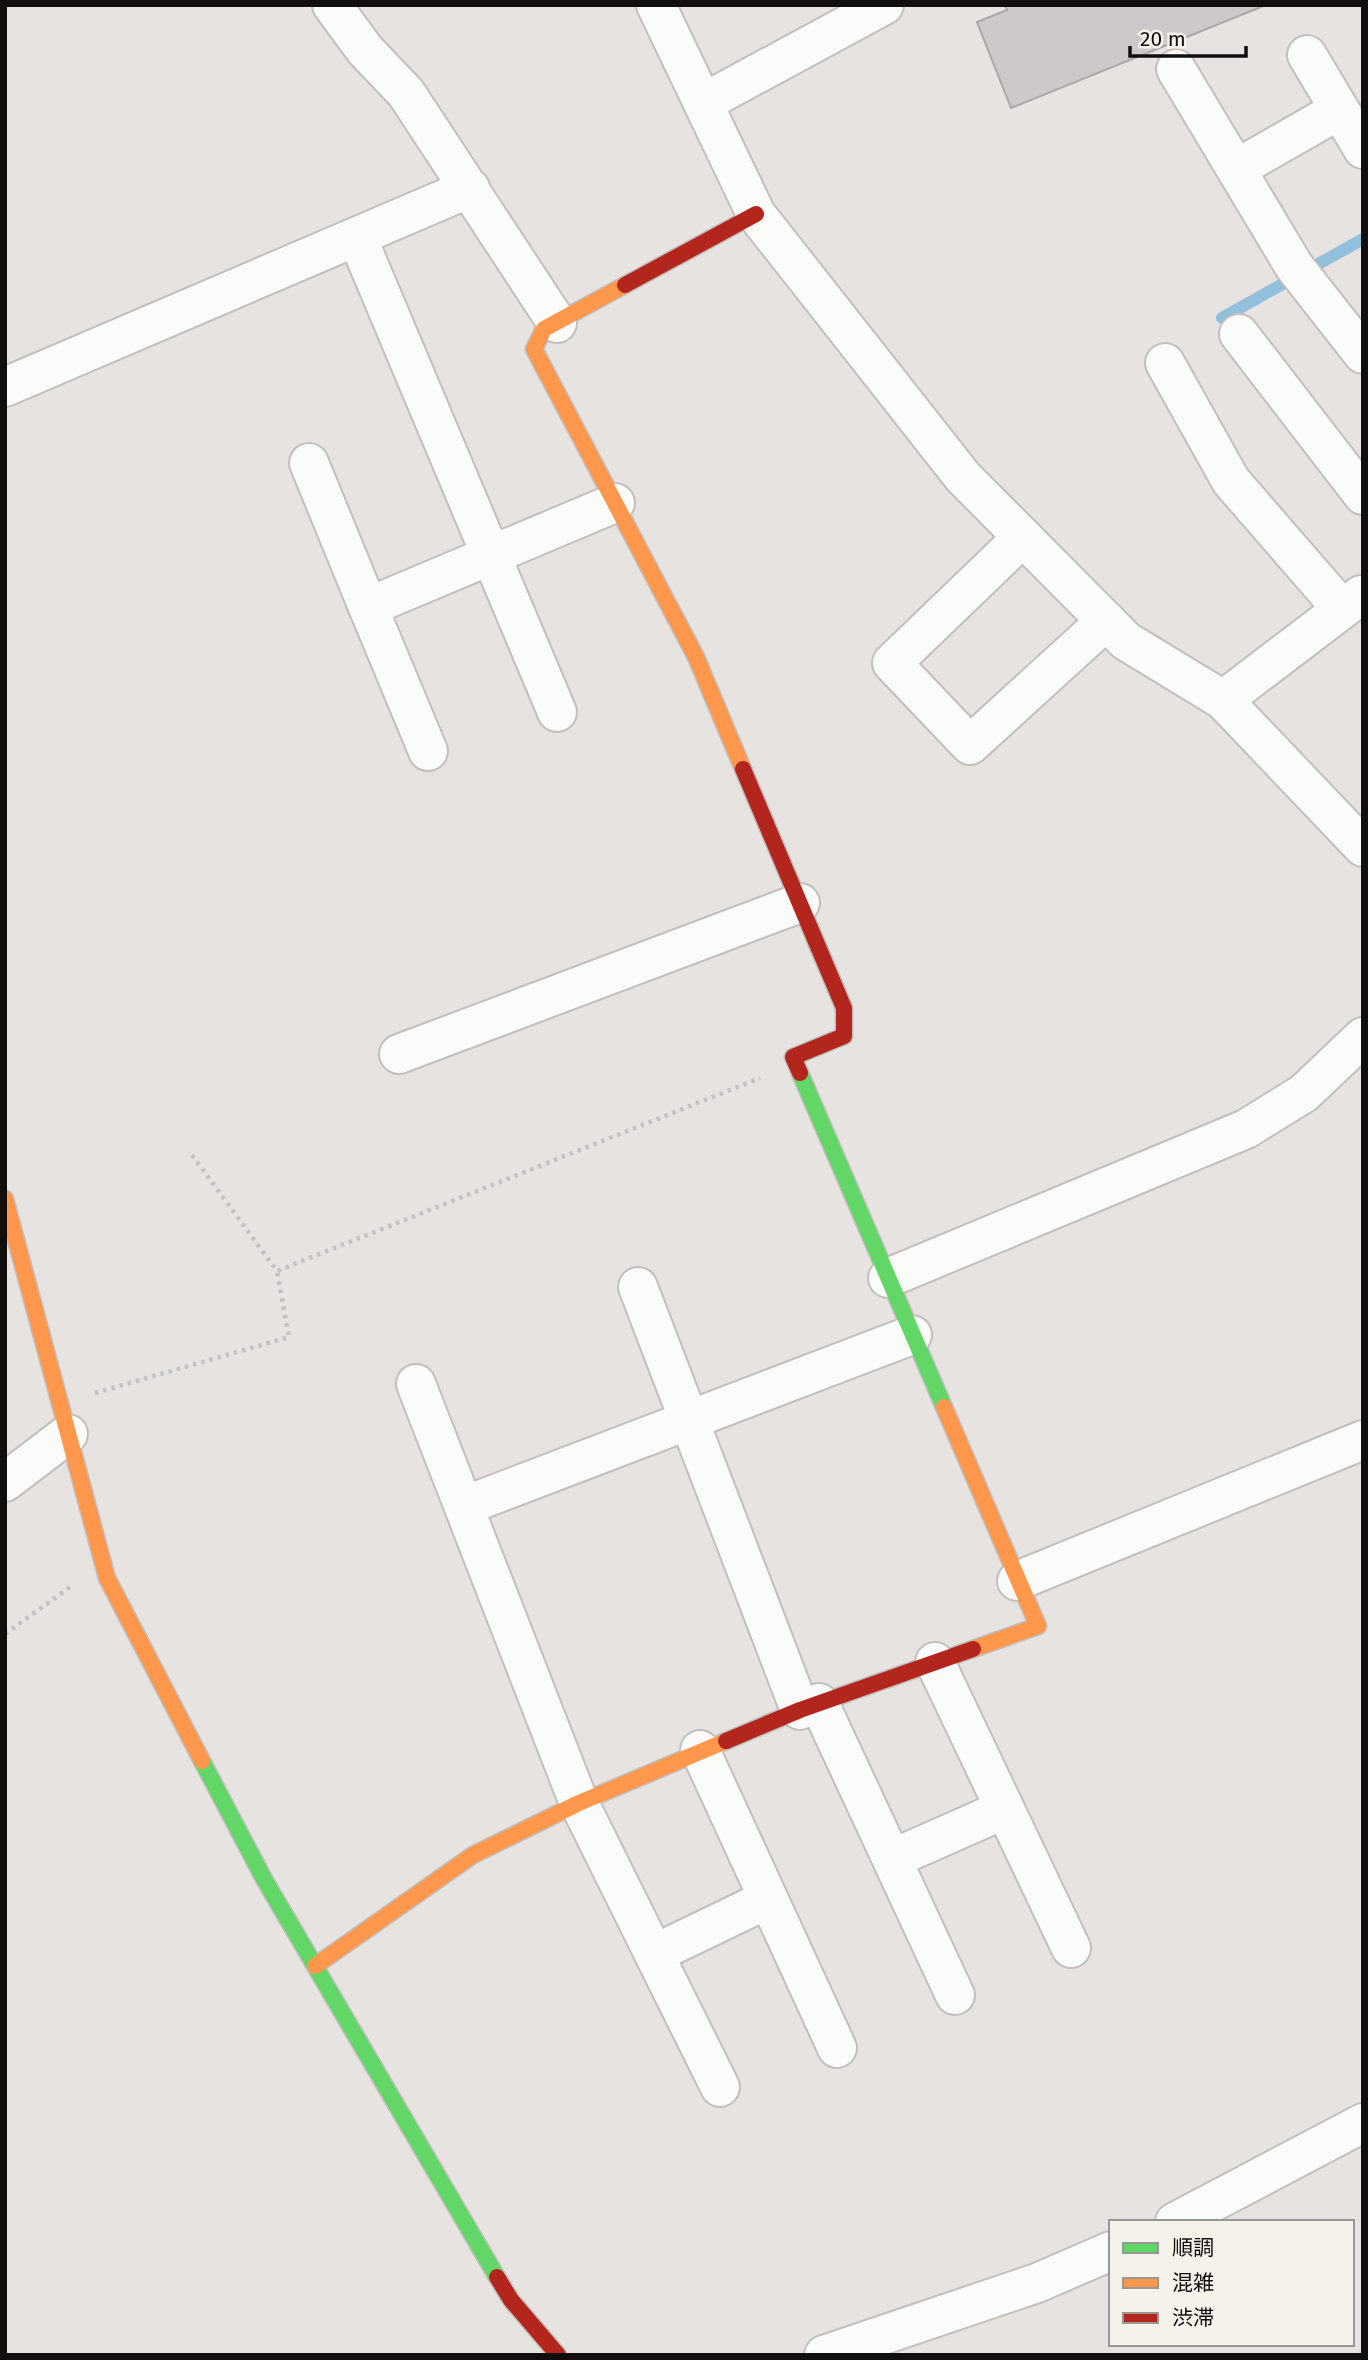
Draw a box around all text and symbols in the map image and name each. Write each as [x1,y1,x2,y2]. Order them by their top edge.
scale bar [1130,14,1246,58]
text: 20 m [1140,26,1186,52]
legend [1109,2220,1354,2346]
text: 順調 [1172,2235,1214,2261]
text: 混雑 [1172,2270,1214,2296]
text: 渋滞 [1172,2305,1214,2331]

